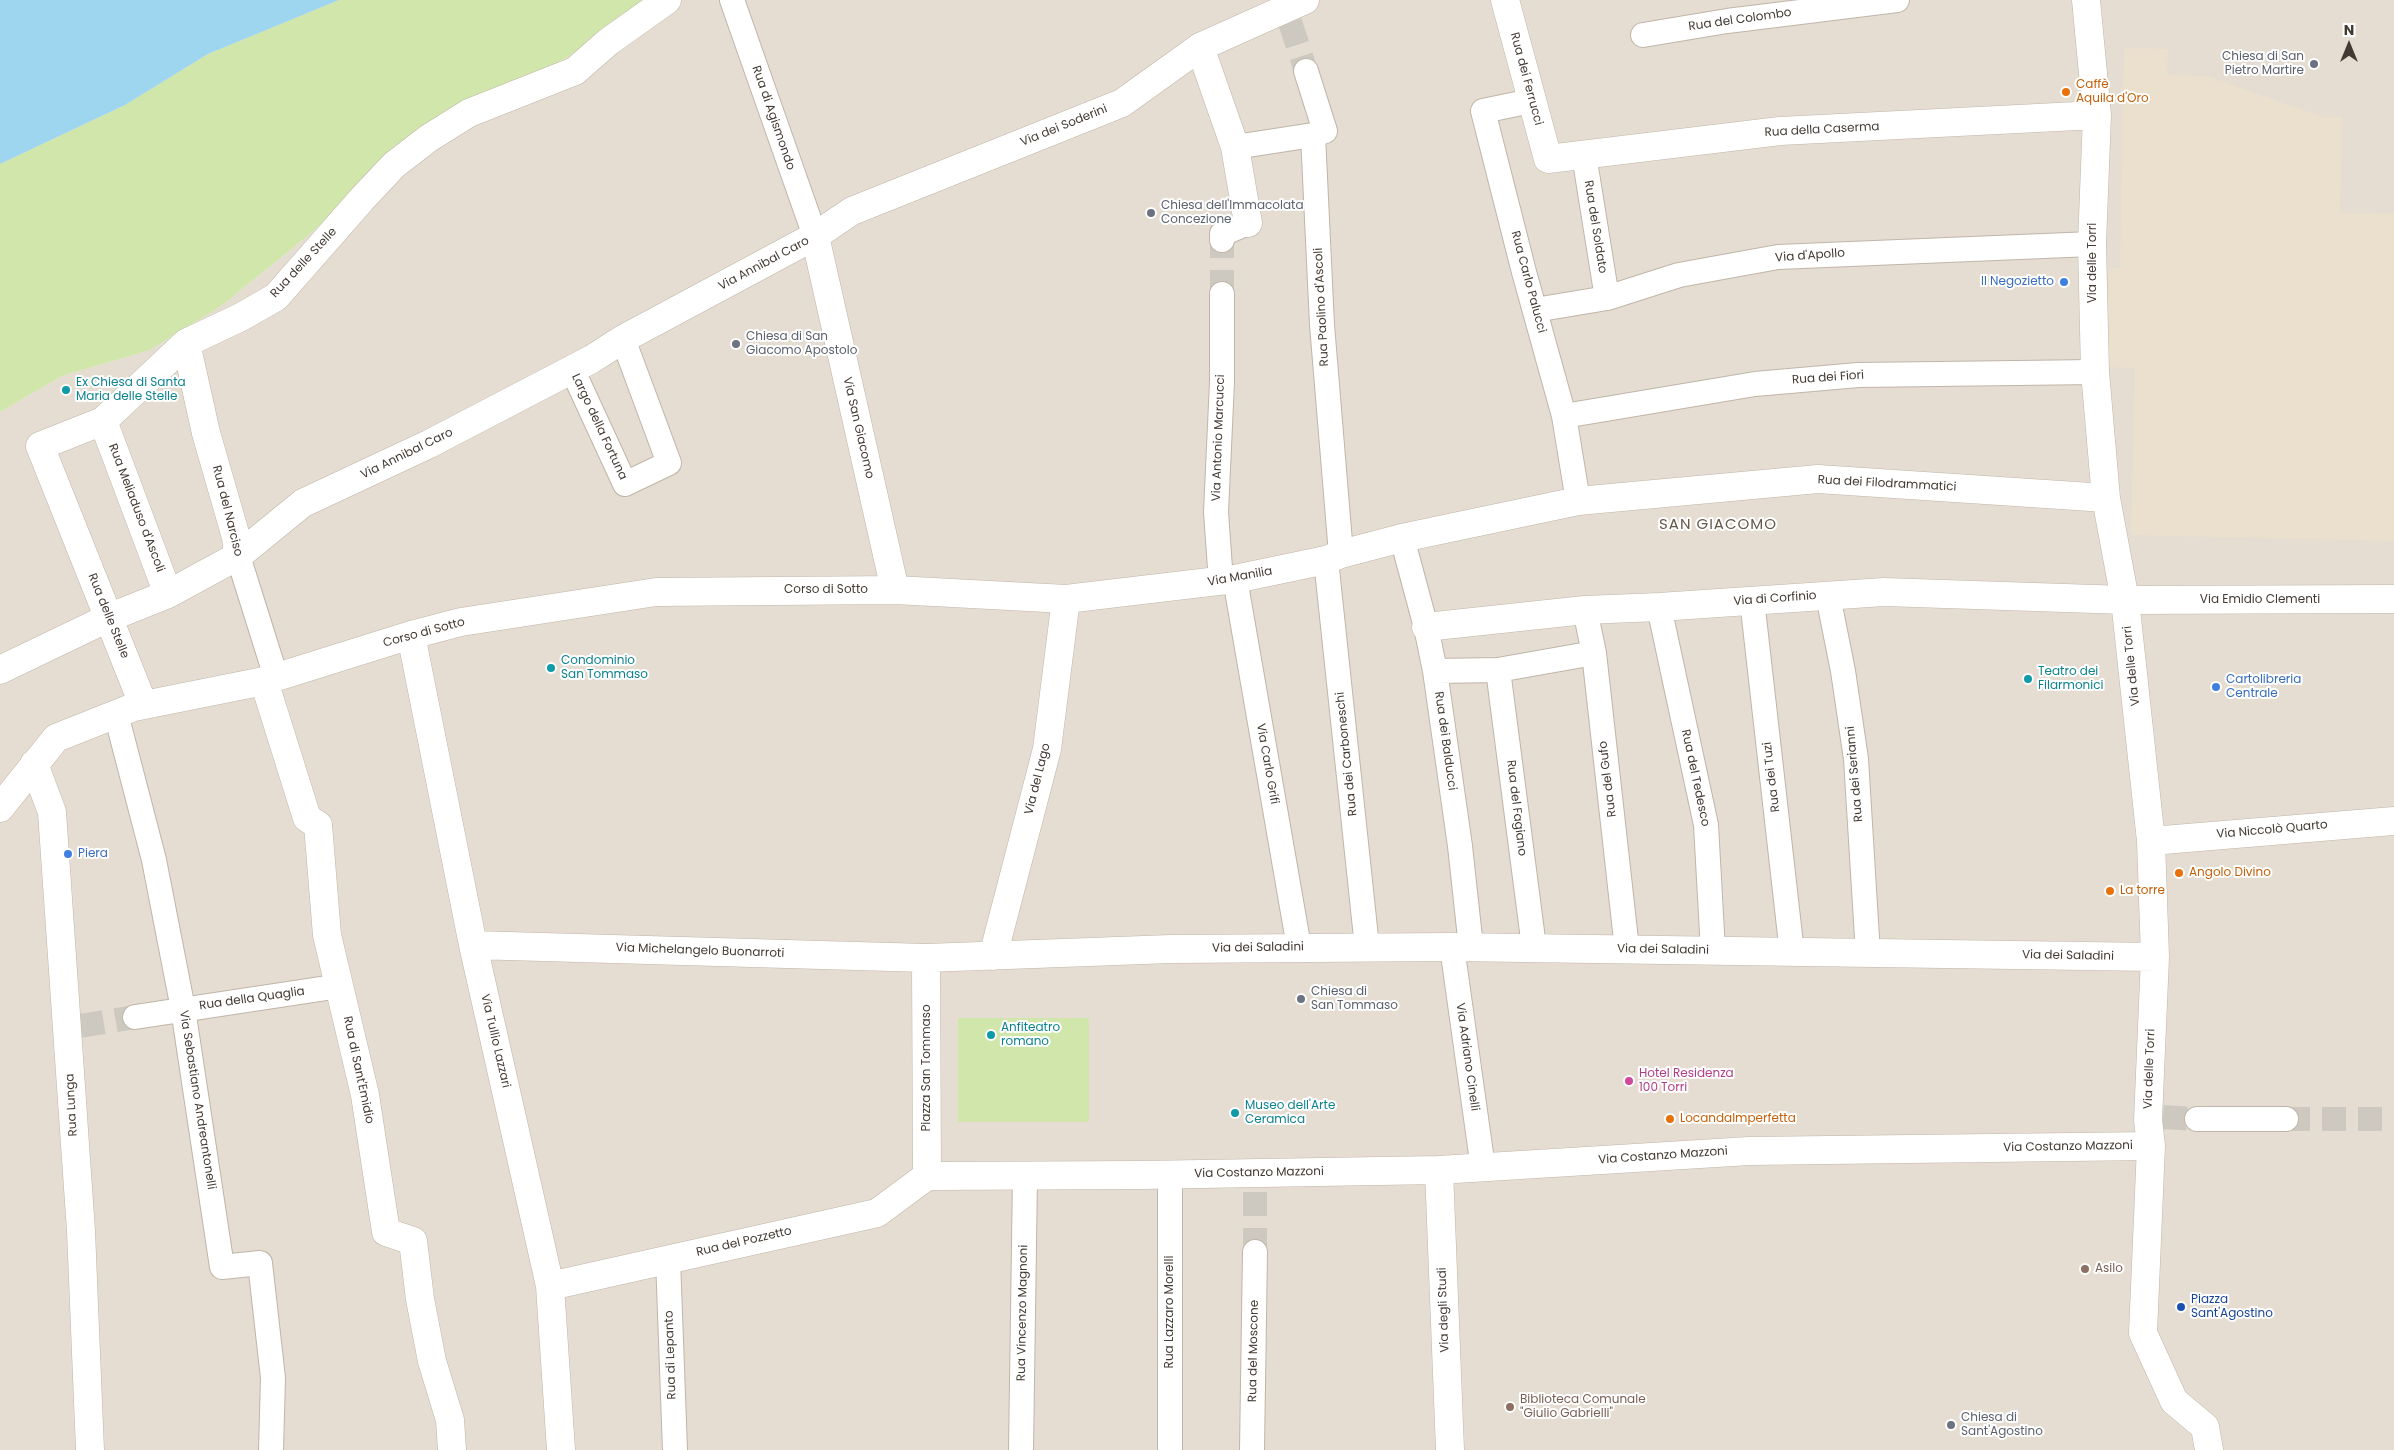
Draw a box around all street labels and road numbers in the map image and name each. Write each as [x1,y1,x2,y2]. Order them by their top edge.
street label: Rua del Colombo [1688,6,1792,34]
street label: Rua dei Ferrucci [1507,31,1545,127]
street label: Rua di Agismondo [748,64,798,172]
street label: Via dei Soderini [1018,102,1110,150]
street label: Rua della Caserma [1764,120,1880,140]
street label: Rua del Soldato [1581,179,1609,275]
street label: Via delle Torri [2086,223,2100,303]
street label: Rua delle Stelle [268,225,340,301]
street label: Rua Carlo Palucci [1507,229,1549,335]
street label: Via Annibal Caro [716,234,812,294]
street label: Via d'Apollo [1775,246,1845,266]
street label: Rua Paolino d'Ascoli [1312,247,1332,367]
street label: Rua dei Fiori [1792,368,1864,388]
street label: Largo della Fortuna [568,372,630,482]
street label: Via Antonio Marcucci [1210,374,1228,502]
street label: Via San Giacomo [839,376,877,480]
street label: Via Annibal Caro [359,425,455,483]
street label: Rua Meliaduso d'Ascoli [105,442,167,574]
street label: Rua del Narciso [209,464,245,558]
street label: Rua dei Filodrammatici [1817,473,1957,495]
street label: Via Manilia [1207,564,1273,590]
street label: Rua delle Stelle [84,571,132,661]
street label: Corso di Sotto [784,583,868,597]
street label: Via di Corfinio [1733,589,1817,609]
street label: Via Emidio Clementi [2200,593,2320,607]
street label: Corso di Sotto [382,615,466,651]
street label: Via delle Torri [2121,625,2143,707]
street label: Rua dei Carboneschi [1333,691,1361,817]
street label: Rua dei Balducci [1431,691,1459,791]
street label: Via Carlo Grifi [1253,723,1281,805]
street label: Rua dei Serianni [1844,725,1866,823]
street label: Rua del Tedesco [1678,728,1712,828]
street label: Rua del Gufo [1596,740,1620,818]
street label: Rua dei Tuzi [1761,741,1783,813]
street label: Via del Lago [1022,742,1054,816]
street label: Rua del Fagiano [1503,759,1529,857]
street label: Via Niccolò Quarto [2216,818,2328,842]
street label: Via dei Saladini [1212,940,1304,956]
street label: Via Michelangelo Buonarroti [615,941,785,961]
street label: Via dei Saladini [1617,942,1709,958]
street label: Via dei Saladini [2022,948,2114,964]
street label: Rua della Quaglia [198,984,306,1014]
street label: Via Tullio Lazzari [477,993,513,1089]
street label: Via Adriano Cinelli [1452,1002,1482,1112]
street label: Piazza San Tommaso [920,1004,934,1132]
street label: Via Sebastiano Andreantonelli [176,1010,218,1190]
street label: Rua di Sant'Emidio [340,1015,376,1125]
street label: Via delle Torri [2141,1028,2159,1110]
street label: Rua Lunga [63,1073,81,1137]
street label: Via Costanzo Mazzoni [2003,1139,2133,1155]
street label: Via Costanzo Mazzoni [1598,1144,1728,1168]
street label: Via Costanzo Mazzoni [1194,1165,1324,1181]
street label: Rua del Pozzetto [695,1224,793,1260]
street label: Rua Vincenzo Magnoni [1015,1245,1031,1381]
street label: Rua Lazzaro Morelli [1163,1256,1177,1368]
street label: Via degli Studi [1435,1267,1453,1353]
street label: Rua del Moscone [1246,1300,1262,1402]
street label: Rua di Lepanto [662,1310,680,1400]

